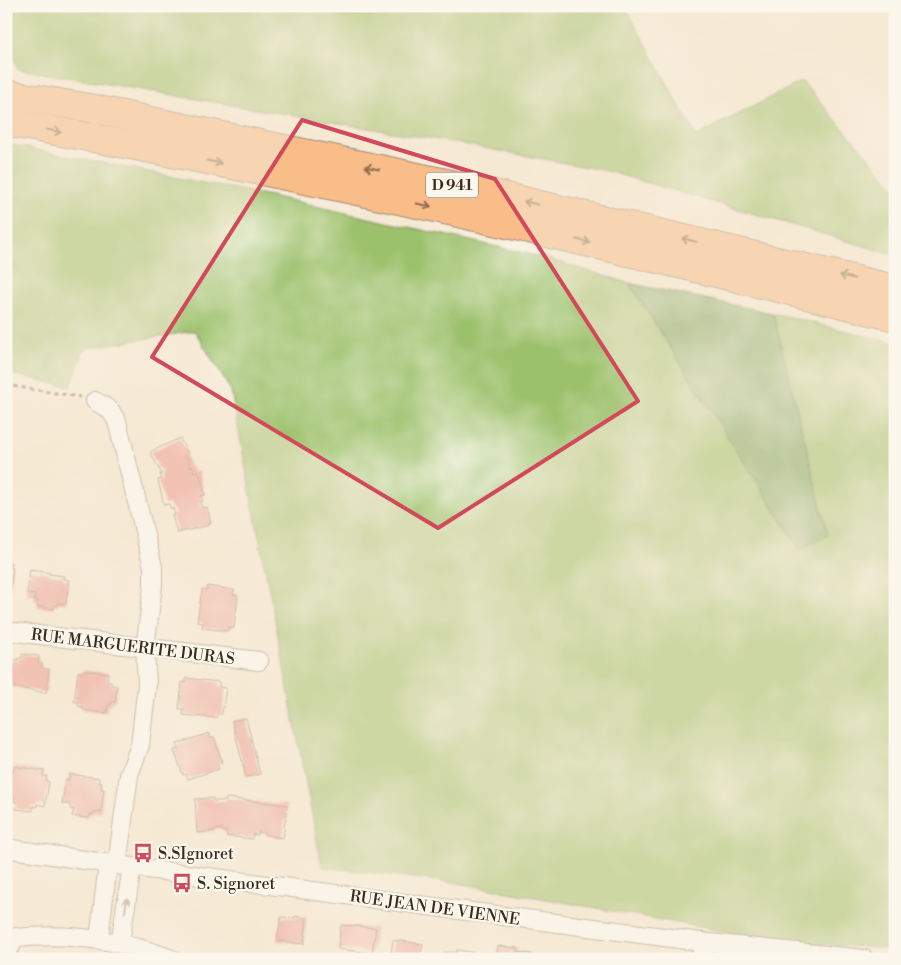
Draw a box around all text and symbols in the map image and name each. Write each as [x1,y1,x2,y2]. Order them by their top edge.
one-way arrow [46,126,62,136]
one-way arrow [205,157,221,167]
one-way arrow [365,163,381,172]
road number: D 941 [426,172,478,198]
one-way arrow [523,198,539,207]
one-way arrow [416,201,432,210]
one-way arrow [682,235,698,244]
one-way arrow [574,237,590,246]
one-way arrow [840,272,856,281]
street label: RUE MARGUERITE DURAS [30,625,236,669]
bus stop icon: S.SIgnoret [132,842,154,864]
place label: S.SIgnoret [158,844,234,864]
bus stop icon: S. Signoret [171,872,193,894]
place label: S. Signoret [197,874,276,894]
street label: RUE JEAN DE VIENNE [348,886,521,930]
one-way arrow [121,897,131,913]

